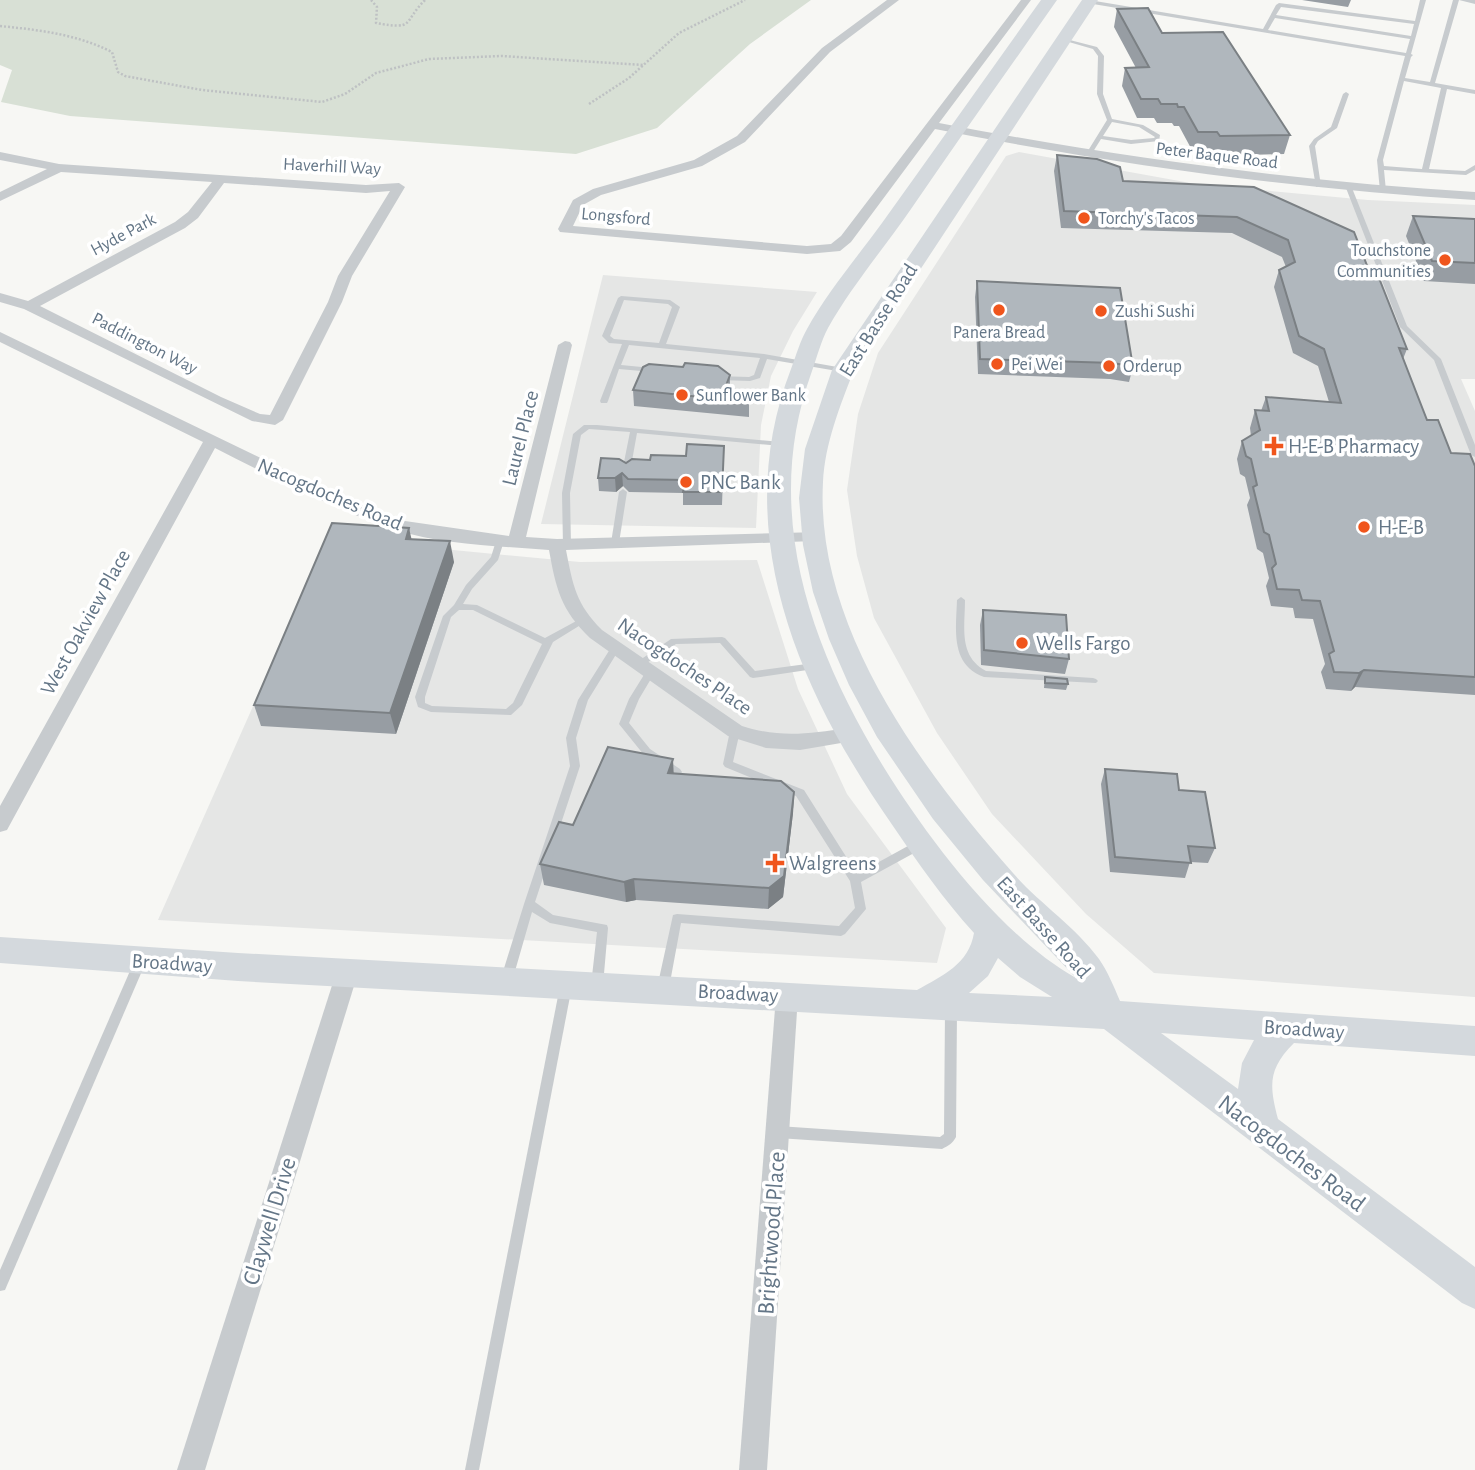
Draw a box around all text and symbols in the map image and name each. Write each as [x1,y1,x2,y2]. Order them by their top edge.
street label: Peter Baque Road [1155,140,1279,172]
street label: Haverhill Way [283,155,382,179]
street label: Longsford [581,205,651,229]
street label: Hyde Park [88,210,160,259]
marker: Torchy's Tacos [1076,210,1092,226]
place label: Torchy's Tacos [1098,210,1195,228]
place label: Touchstone Communities [1337,242,1431,281]
marker: Touchstone Communities [1437,252,1453,268]
street label: East Basse Road [835,260,922,380]
marker: Panera Bread [991,302,1007,318]
marker: Zushi Sushi [1093,303,1109,319]
place label: Zushi Sushi [1115,303,1195,321]
street label: Paddington Way [89,310,200,378]
place label: Panera Bread [953,324,1045,342]
marker: Pei Wei [989,356,1005,372]
place label: Pei Wei [1011,356,1063,374]
marker: Orderup [1101,358,1117,374]
place label: Orderup [1123,358,1182,376]
marker: Sunflower Bank [674,387,690,403]
place label: Sunflower Bank [696,387,806,405]
street label: Laurel Place [498,388,542,488]
place label: H-E-B Pharmacy [1288,436,1419,457]
marker: H-E-B Pharmacy [1266,438,1282,454]
street label: Nacogdoches Road [254,454,405,534]
place label: PNC Bank [700,472,781,493]
marker: PNC Bank [678,474,694,490]
place label: H-E-B [1378,517,1424,538]
marker: H-E-B [1356,519,1372,535]
street label: West Oakview Place [37,546,134,699]
street label: Nacogdoches Place [614,614,756,719]
place label: Wells Fargo [1036,633,1130,654]
marker: Wells Fargo [1014,635,1030,651]
place label: Walgreens [789,853,876,874]
marker: Walgreens [767,855,783,871]
street label: East Basse Road [993,872,1095,982]
street label: Broadway [131,950,213,977]
street label: Broadway [697,981,779,1006]
street label: Broadway [1263,1016,1345,1043]
street label: Nacogdoches Road [1213,1091,1369,1217]
street label: Brightwood Place [754,1151,790,1316]
street label: Claywell Drive [239,1155,301,1288]

